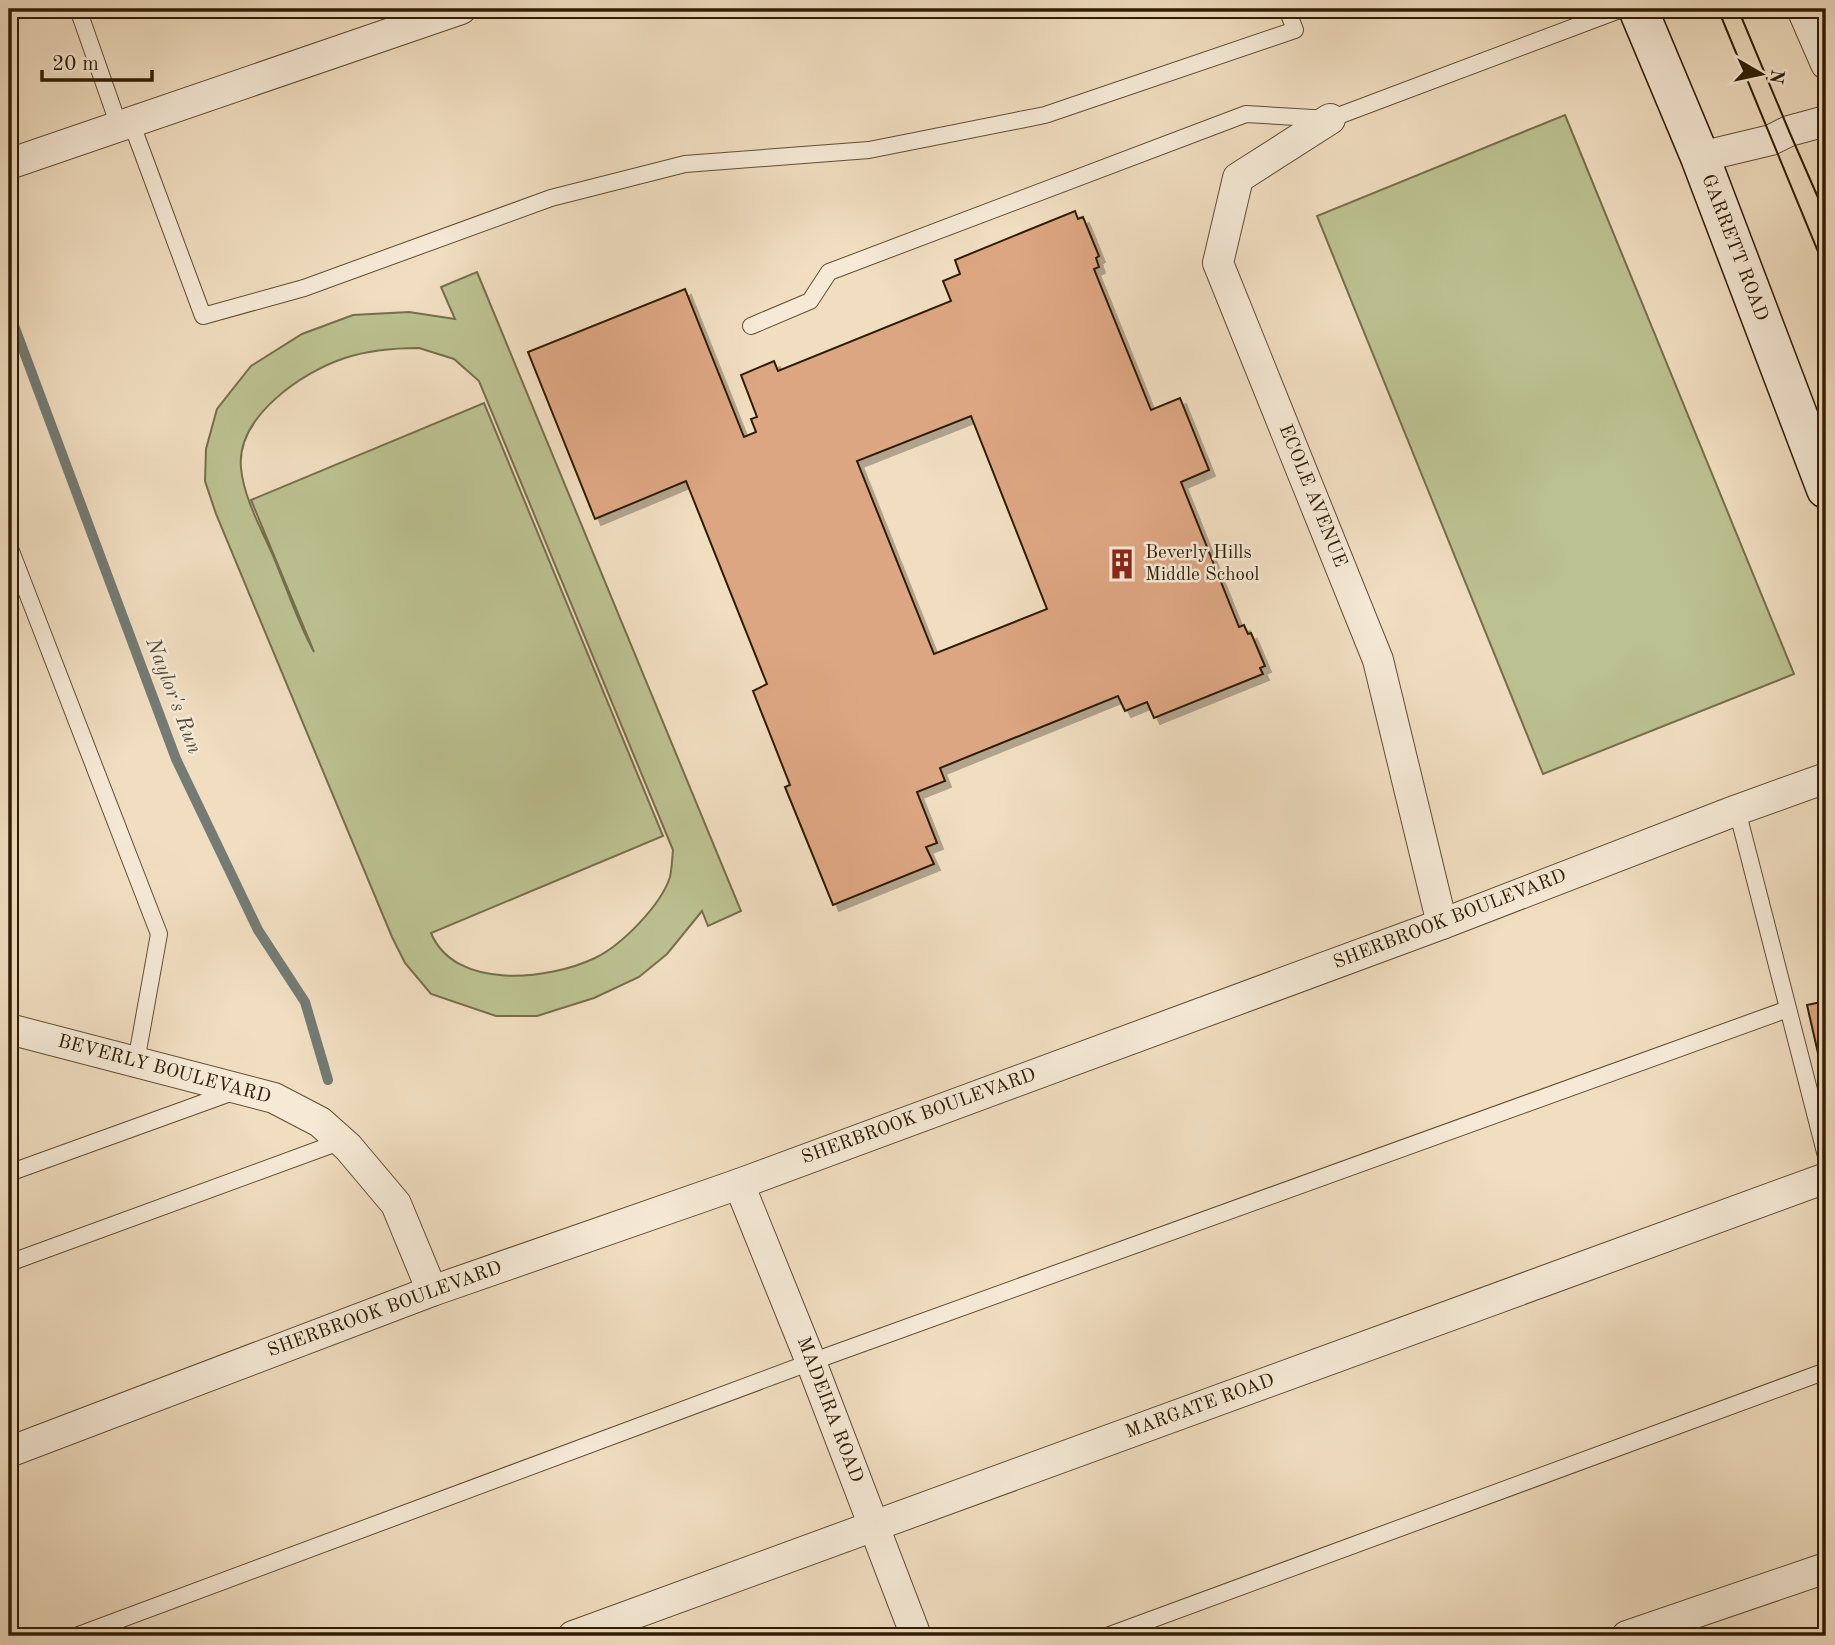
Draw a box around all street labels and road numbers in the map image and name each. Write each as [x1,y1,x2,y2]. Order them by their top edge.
street label: GARRETT ROAD [1697,172,1771,324]
street label: ECOLE AVENUE [1275,422,1349,570]
street label: SHERBROOK BOULEVARD [1331,867,1569,973]
street label: BEVERLY BOULEVARD [55,1032,273,1108]
street label: SHERBROOK BOULEVARD [799,1066,1039,1168]
street label: SHERBROOK BOULEVARD [265,1259,505,1361]
street label: MADEIRA ROAD [792,1335,866,1485]
street label: MARGATE ROAD [1123,1371,1277,1443]

